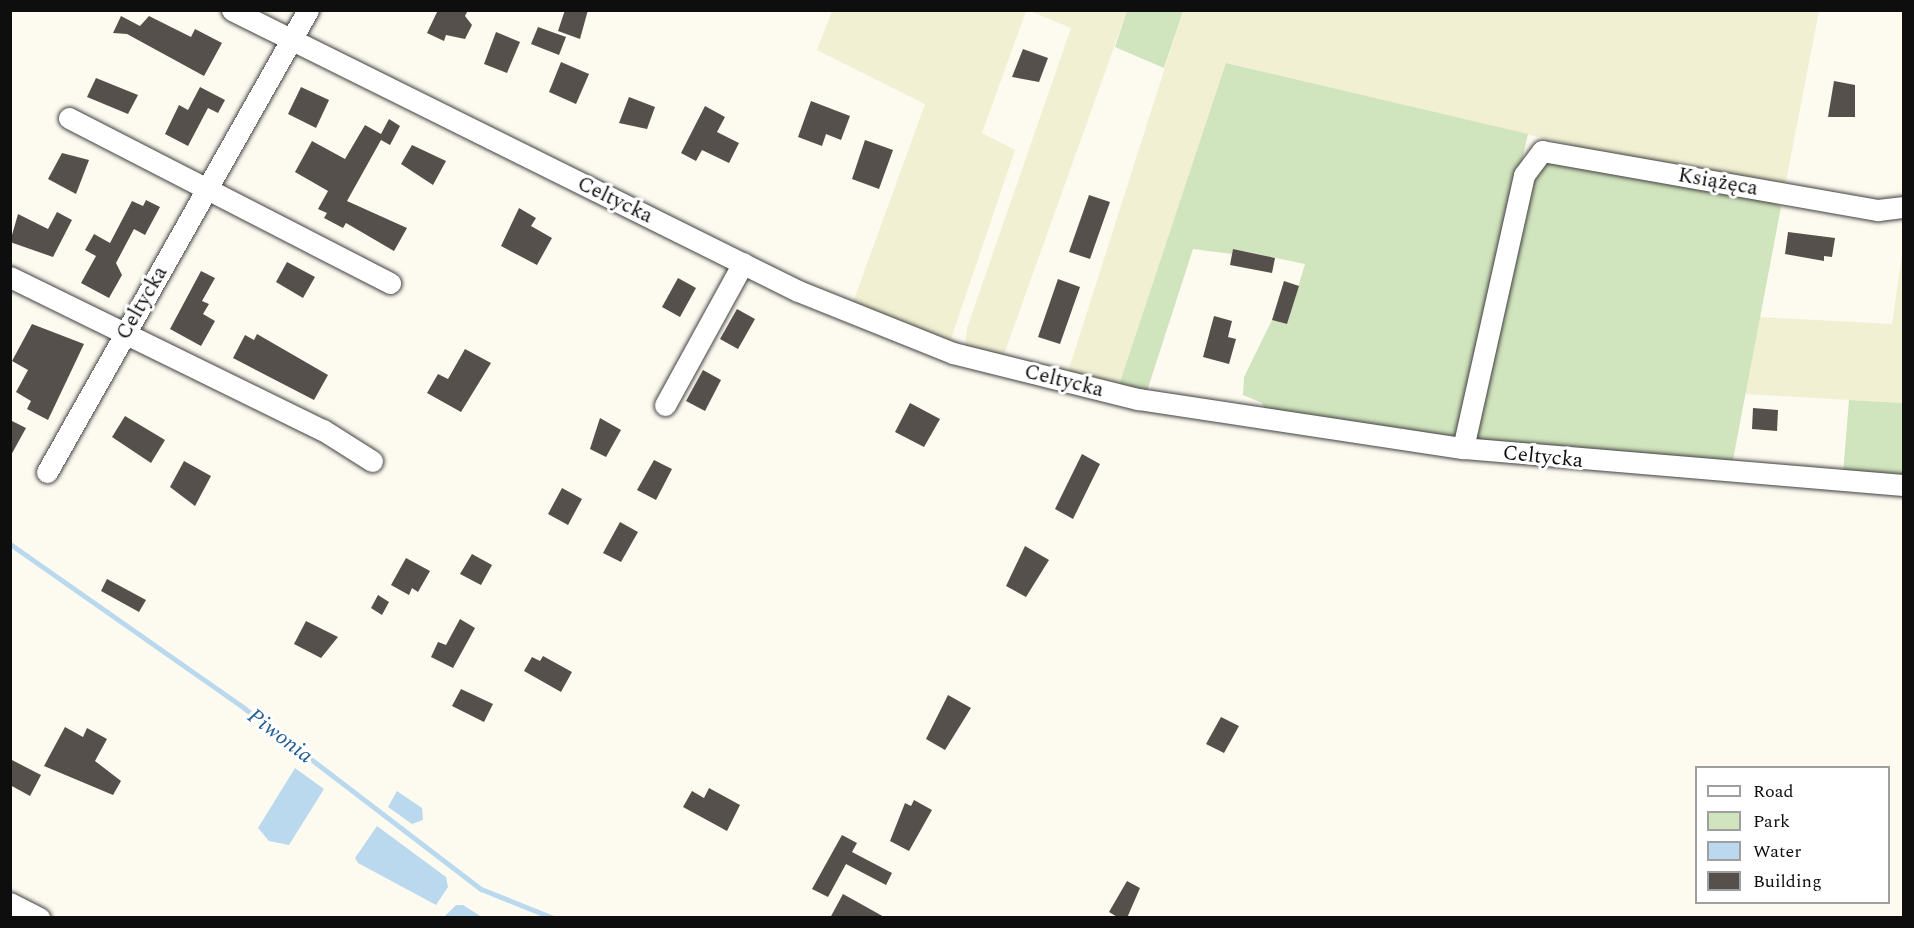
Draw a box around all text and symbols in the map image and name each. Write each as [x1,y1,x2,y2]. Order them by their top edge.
street label: Książęca [1676,163,1760,201]
street label: Celtycka [573,171,657,229]
street label: Celtycka [111,262,173,344]
street label: Celtycka [1022,359,1106,403]
street label: Celtycka [1501,440,1585,474]
water label: Piwonia [242,703,318,769]
legend [1695,766,1890,904]
text: Road [1753,778,1794,805]
text: Park [1753,808,1790,835]
text: Water [1753,838,1801,865]
text: Building [1753,868,1822,895]

